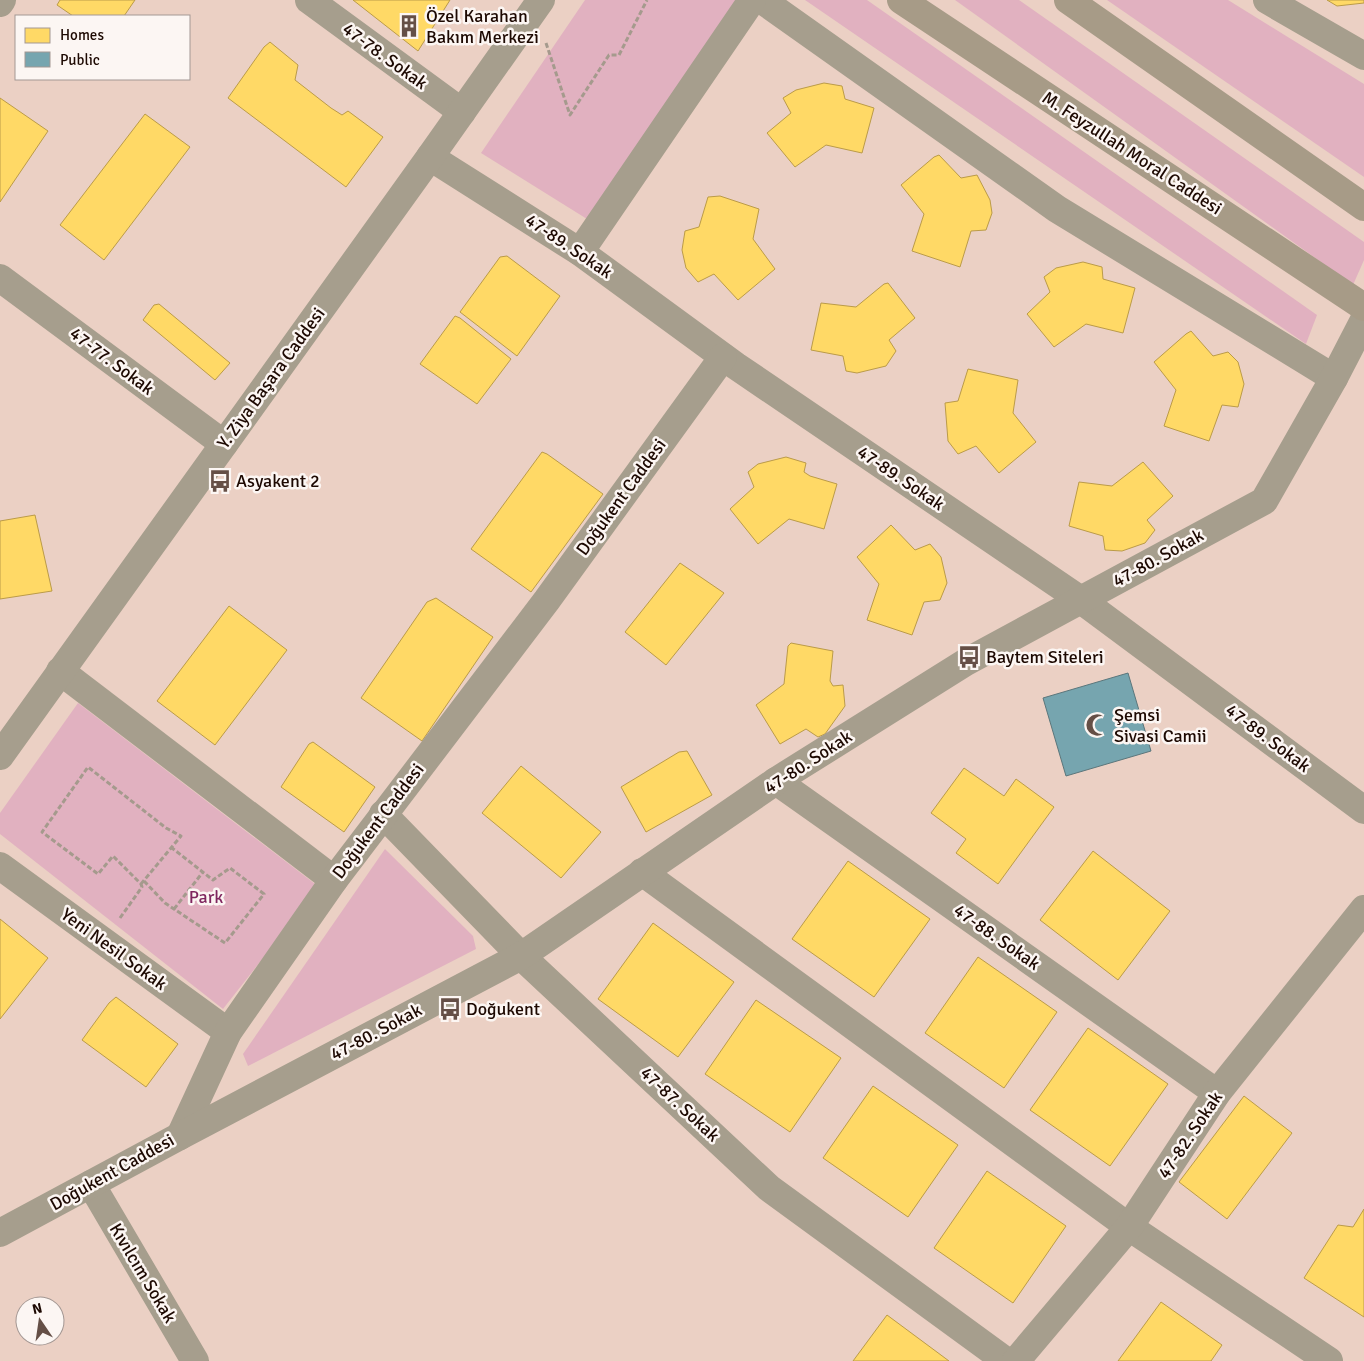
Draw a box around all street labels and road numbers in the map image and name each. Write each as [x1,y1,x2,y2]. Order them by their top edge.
street label: 47-78. Sokak [338,18,432,94]
street label: M. Feyzullah Moral Caddesi [1038,87,1226,219]
street label: 47-89. Sokak [521,209,617,283]
street label: Y. Ziya Başara Caddesi [212,303,330,453]
street label: 47-77. Sokak [66,322,158,400]
street label: Doğukent Caddesi [571,434,671,560]
street label: 47-89. Sokak [853,441,949,515]
street label: 47-80. Sokak [1109,524,1207,592]
street label: 47-89. Sokak [1221,699,1315,777]
street label: 47-80. Sokak [760,725,856,799]
street label: Doğukent Caddesi [327,759,429,883]
street label: 47-88. Sokak [950,899,1044,975]
street label: Yeni Nesil Sokak [57,903,171,995]
street label: 47-80. Sokak [327,999,425,1065]
street label: 47-87. Sokak [636,1062,724,1146]
street label: 47-82. Sokak [1153,1087,1227,1183]
street label: Doğukent Caddesi [46,1129,178,1215]
street label: Kıvılcım Sokak [105,1219,181,1327]

